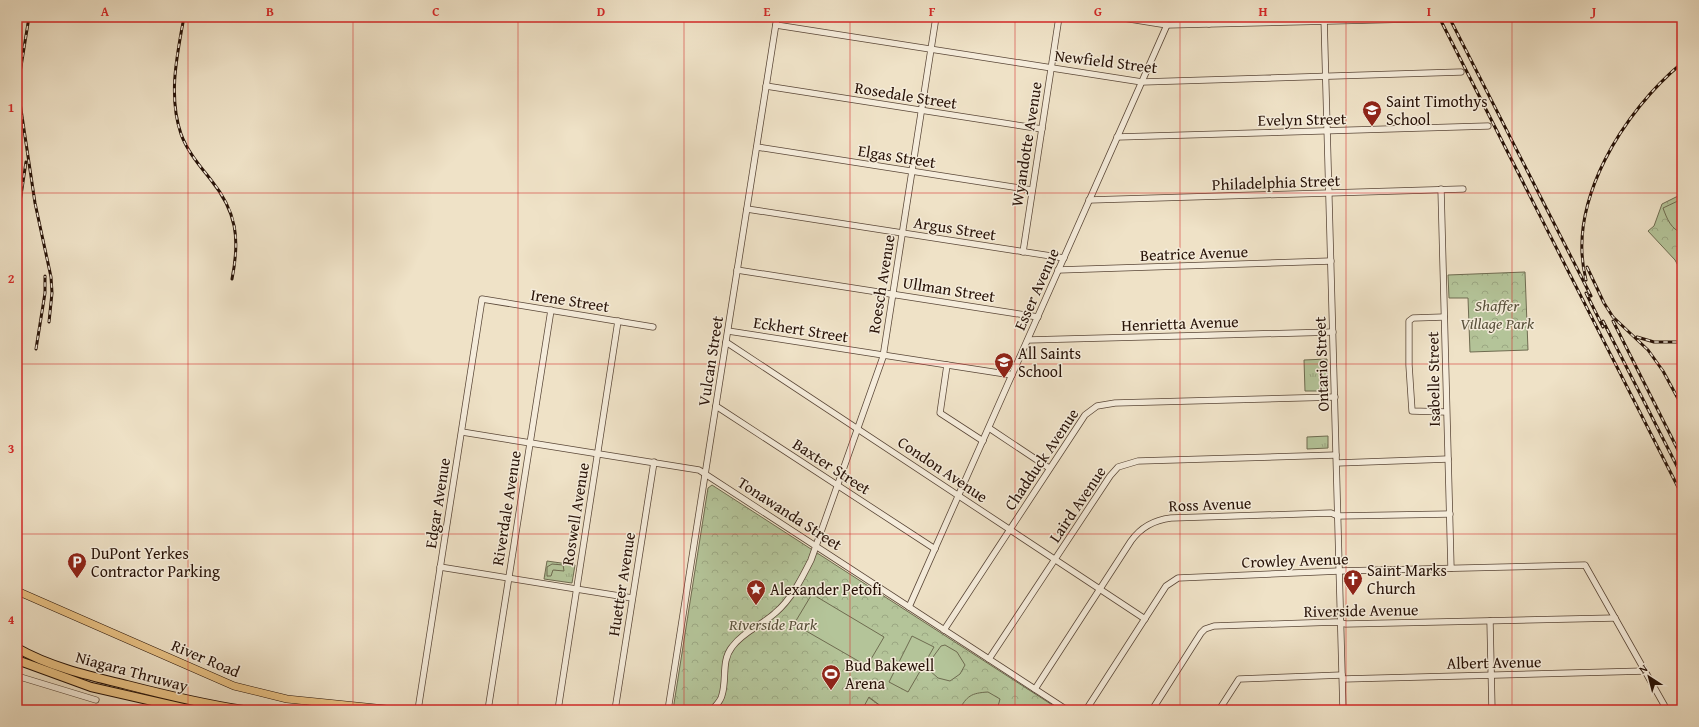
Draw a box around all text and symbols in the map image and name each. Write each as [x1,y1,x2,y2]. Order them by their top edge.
text: A [101,2,110,21]
text: B [266,2,274,21]
text: C [432,2,440,21]
text: D [597,2,605,21]
text: E [764,2,771,21]
text: F [929,2,936,21]
text: G [1094,2,1102,21]
text: H [1258,2,1268,21]
text: I [1427,2,1431,21]
text: J [1590,2,1597,21]
street label: Newfield Street [1053,43,1159,79]
street label: Rosedale Street [853,75,959,115]
street label: Wyandotte Avenue [1004,80,1048,208]
place label: Saint Timothys School [1386,89,1488,131]
text: 1 [8,98,14,117]
school or university icon: Saint Timothys School [1361,99,1383,127]
street label: Evelyn Street [1257,106,1347,132]
street label: Elgas Street [856,138,938,174]
street label: Philadelphia Street [1211,168,1341,196]
street label: Argus Street [912,210,998,246]
street label: Roesch Avenue [861,233,901,335]
street label: Beatrice Avenue [1140,239,1248,267]
street label: Esser Avenue [1007,244,1065,334]
text: 2 [8,269,15,288]
street label: Ullman Street [901,270,997,308]
street label: Irene Street [529,282,611,318]
park label: Shaffer Village Park [1460,293,1535,335]
street label: Henrietta Avenue [1121,309,1239,337]
street label: Eckhert Street [752,310,851,348]
street label: Vulcan Street [691,314,729,408]
street label: Ontario Street [1307,316,1335,412]
street label: Isabelle Street [1420,331,1446,427]
place label: All Saints School [1018,341,1081,383]
school or university icon: All Saints School [993,351,1015,379]
street label: Chadduck Avenue [998,403,1084,515]
street label: Condon Avenue [893,430,993,508]
street label: Baxter Street [788,432,876,500]
text: 3 [8,439,14,458]
street label: Riverdale Avenue [485,449,527,567]
street label: Edgar Avenue [418,456,456,550]
street label: Roswell Avenue [555,461,595,567]
street label: Laird Avenue [1043,461,1111,547]
street label: Tonawanda Street [733,470,847,556]
street label: Ross Avenue [1168,491,1252,517]
street label: Huetter Avenue [601,530,641,638]
place label: DuPont Yerkes Contractor Parking [91,541,220,583]
street label: Crowley Avenue [1241,546,1349,574]
parking icon: DuPont Yerkes Contractor Parking [66,551,88,579]
place label: Saint Marks Church [1367,558,1447,600]
church icon: Saint Marks Church [1342,568,1364,596]
place label: Alexander Petofi [770,577,882,601]
place icon: Alexander Petofi [745,578,767,606]
street label: Riverside Avenue [1303,597,1419,623]
text: 4 [8,610,15,629]
park label: Riverside Park [728,612,818,636]
street label: River Road [168,633,244,683]
street label: Niagara Thruway [73,644,191,698]
street label: Albert Avenue [1446,649,1542,675]
place label: Bud Bakewell Arena [845,653,935,695]
north arrow [1629,657,1669,697]
text: N [1635,660,1651,678]
sports icon: Bud Bakewell Arena [820,663,842,691]

